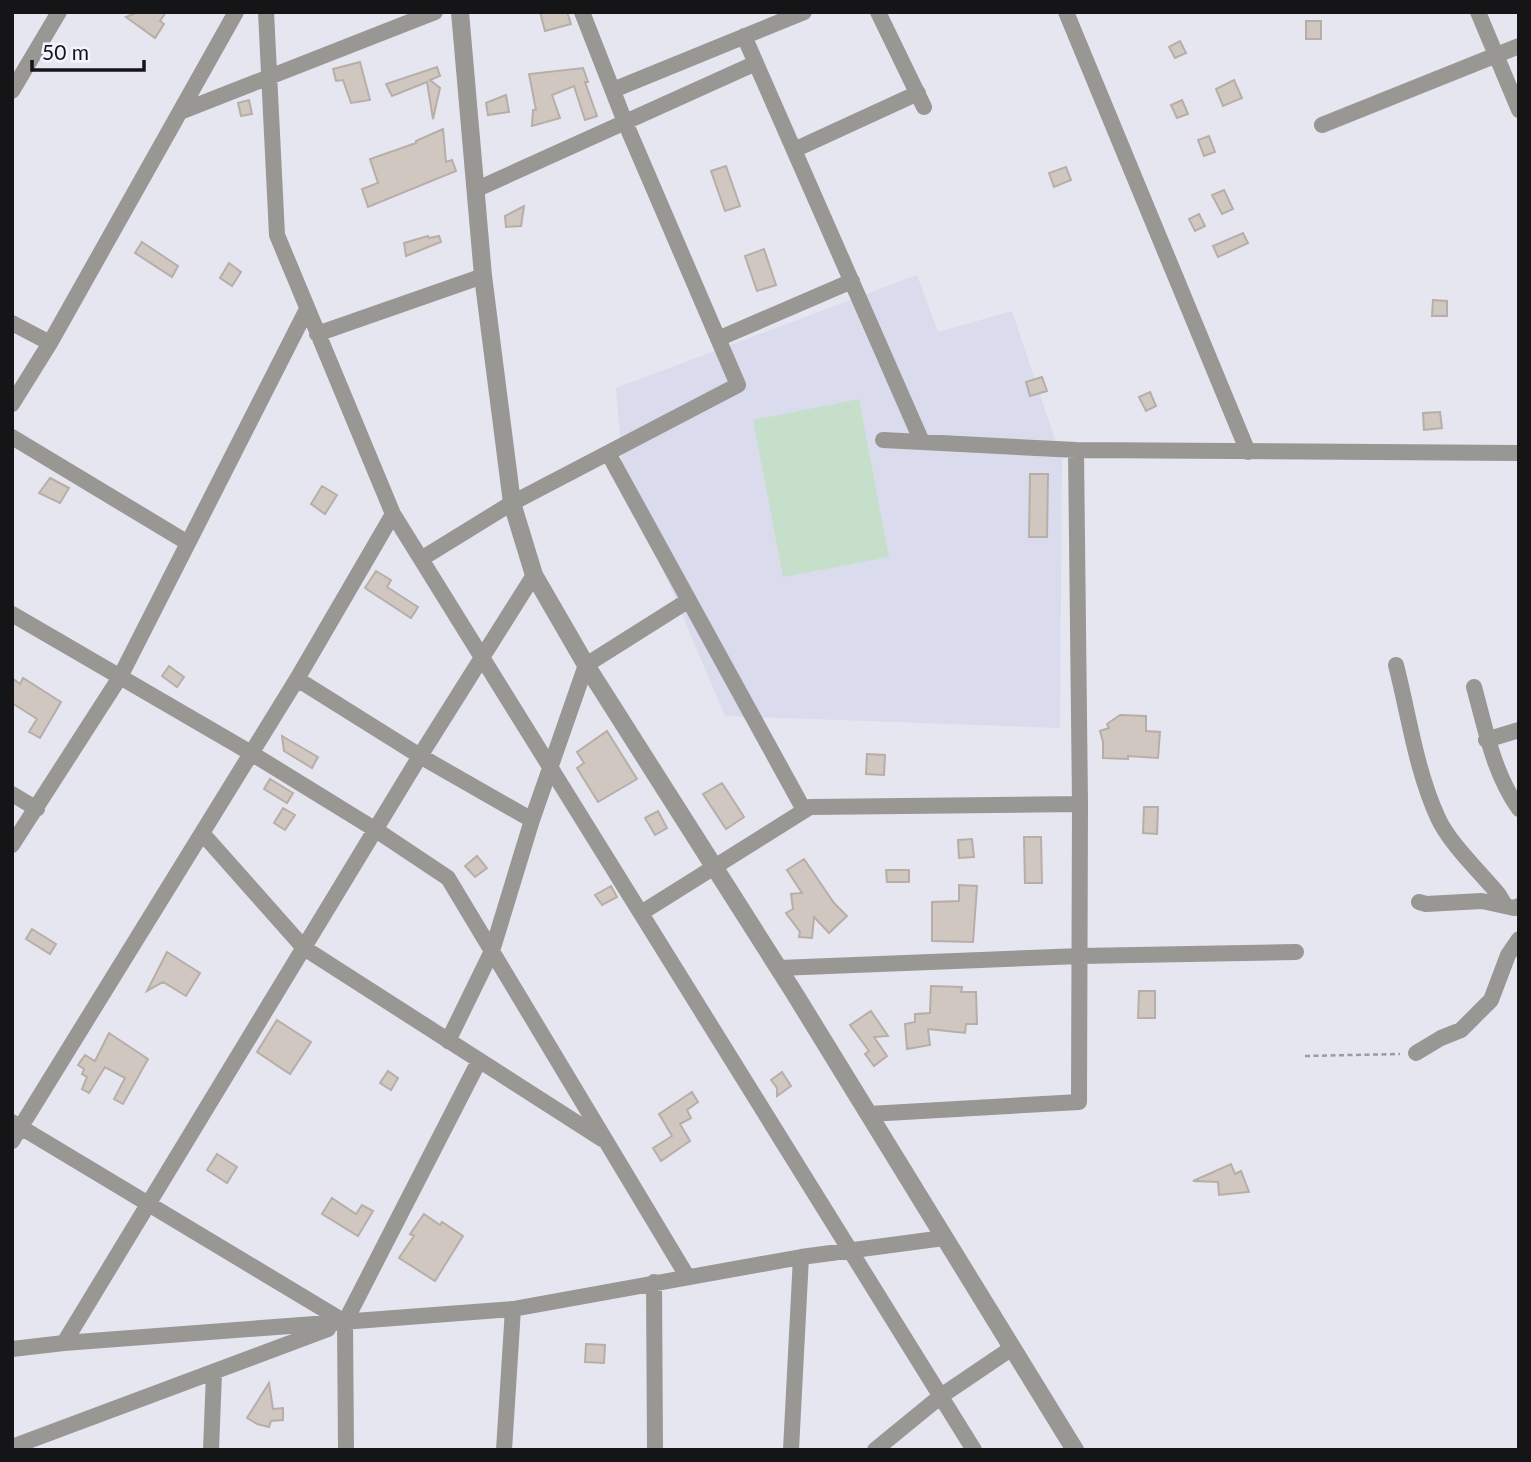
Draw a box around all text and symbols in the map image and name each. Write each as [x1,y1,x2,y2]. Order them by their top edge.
scale bar [32,28,144,72]
text: 50 m [42,39,89,64]

